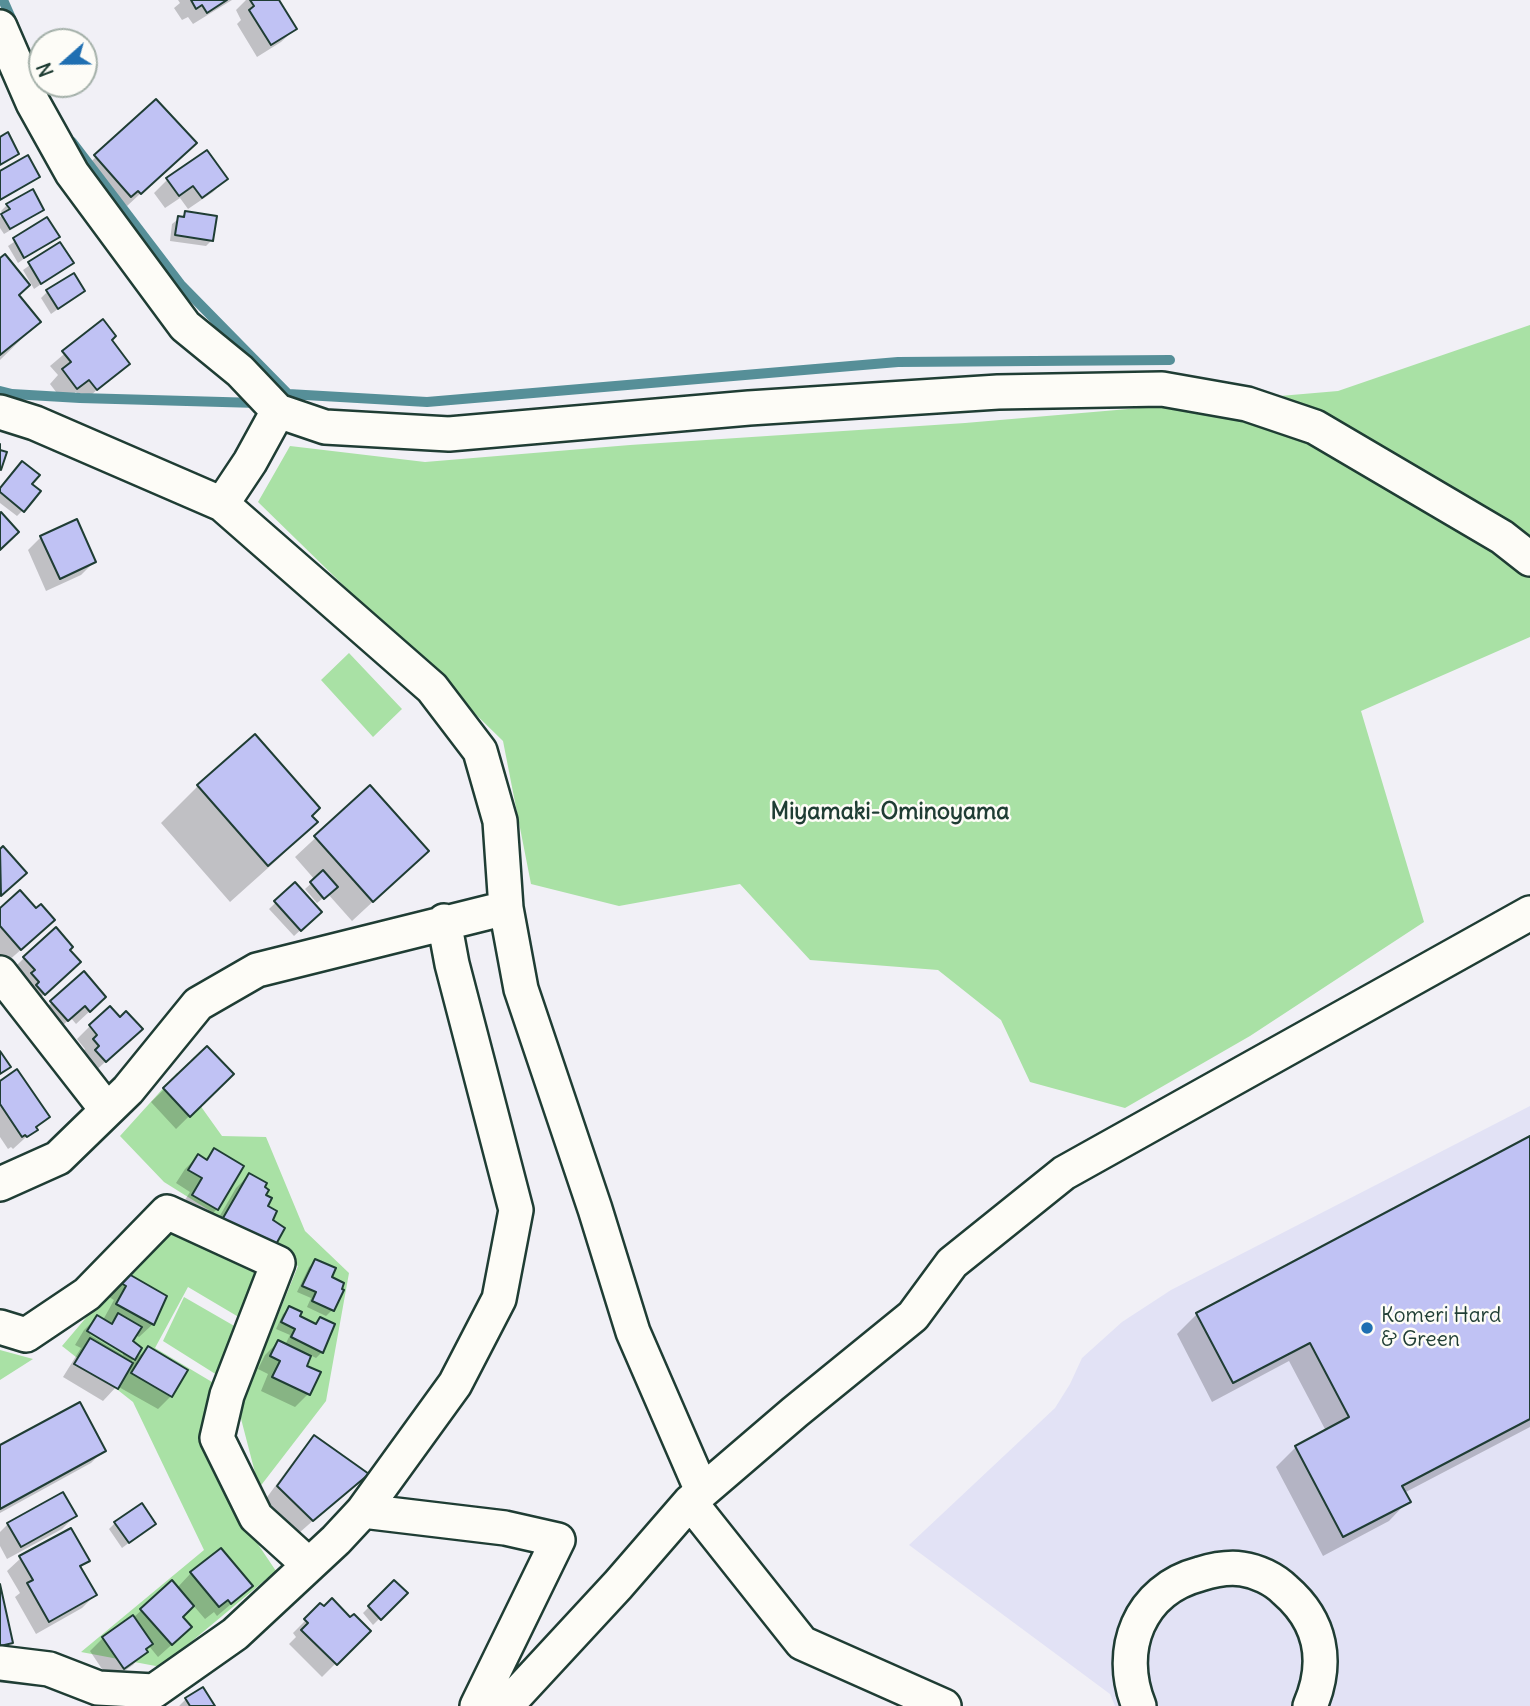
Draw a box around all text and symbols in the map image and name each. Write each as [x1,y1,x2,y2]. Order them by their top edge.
north arrow [28,28,98,98]
text: N [32,59,59,80]
district label: Miyamaki-Ominoyama [771,798,1009,826]
place label: Komeri Hard & Green [1381,1303,1501,1353]
marker: Komeri Hard & Green [1359,1320,1375,1336]

